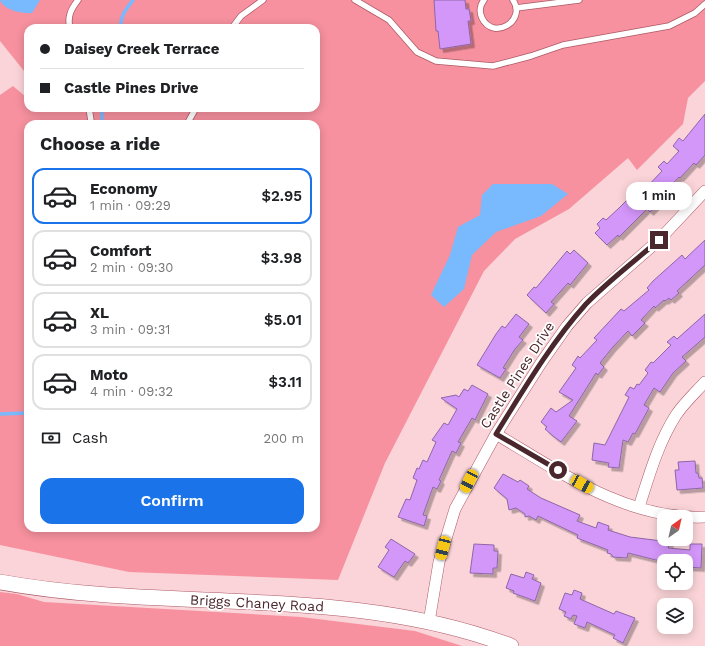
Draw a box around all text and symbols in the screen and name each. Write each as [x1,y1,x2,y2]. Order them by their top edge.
text: Daisey Creek Terrace [64,40,219,58]
text: Castle Pines Drive [64,79,199,97]
text: Choose a ride [40,133,160,154]
icon: car [42,178,78,214]
text: Economy [90,180,157,198]
callout: 1 min [626,182,692,210]
text: $2.95 [261,187,302,205]
text: 1 min [642,188,676,203]
text: 1 min · 09:29 [90,198,171,213]
route end [650,231,668,249]
icon: car [42,240,78,276]
text: Comfort [90,242,151,260]
text: $3.98 [261,249,302,267]
text: 2 min · 09:30 [90,260,173,275]
icon: car [42,302,78,338]
text: XL [90,304,109,322]
text: $5.01 [264,311,302,329]
street label: Castle Pines Drive [477,319,557,431]
text: 3 min · 09:31 [90,322,170,337]
icon: car [42,364,78,400]
text: Moto [90,366,128,384]
text: $3.11 [269,373,302,391]
text: 4 min · 09:32 [90,384,173,399]
icon: cash [40,427,62,449]
text: Cash [72,429,108,447]
text: 200 m [263,431,304,446]
route start [549,461,567,479]
car [458,468,480,494]
car [569,473,595,495]
button: Confirm [40,478,304,524]
north arrow [657,510,693,546]
map controls [657,510,693,634]
car [434,535,452,561]
button: locate [657,554,693,590]
street label: Briggs Chaney Road [190,592,324,614]
button: layers [657,598,693,634]

